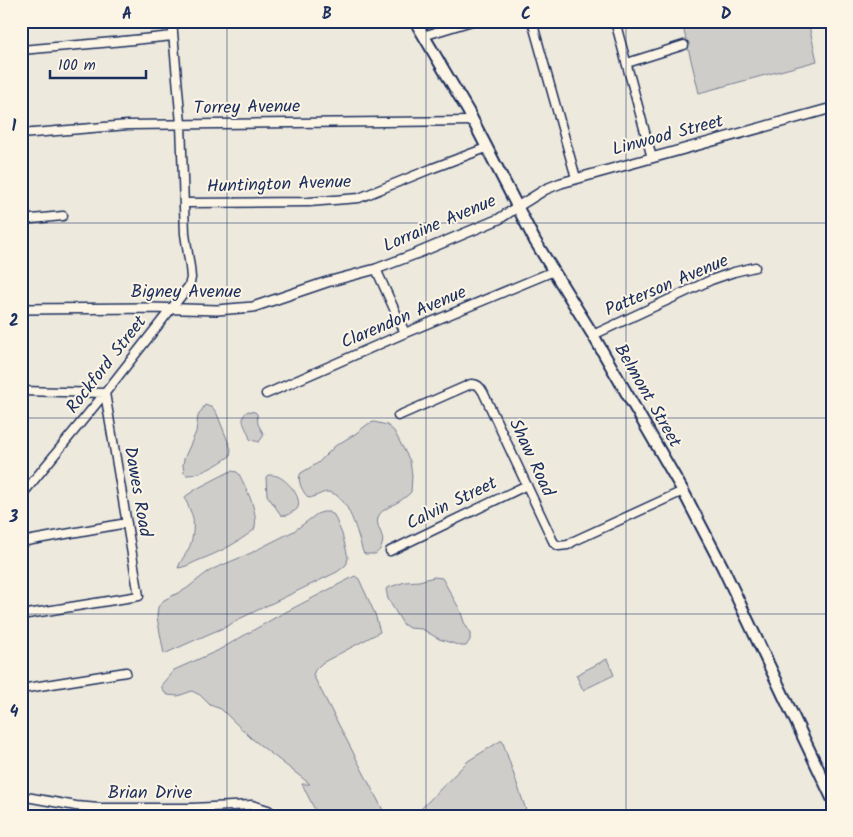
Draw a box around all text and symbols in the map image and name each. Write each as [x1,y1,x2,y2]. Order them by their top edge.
text: A [122,2,132,27]
text: B [322,2,332,27]
text: C [521,2,531,27]
text: D [721,2,732,27]
scale bar [50,48,146,80]
text: 100 m [58,54,96,78]
street label: Torrey Avenue [194,93,300,123]
street label: Linwood Street [609,107,728,165]
text: 1 [12,114,17,139]
street label: Huntington Avenue [206,168,352,202]
street label: Lorraine Avenue [379,187,501,261]
street label: Patterson Avenue [601,247,733,325]
street label: Bigney Avenue [131,278,241,307]
street label: Clarendon Avenue [337,278,471,358]
text: 2 [9,309,19,334]
street label: Rockford Street [59,309,155,420]
street label: Belmont Street [605,339,689,454]
street label: Shaw Road [500,414,562,503]
street label: Dawes Road [115,445,159,540]
street label: Calvin Street [402,469,503,539]
text: 3 [9,505,19,530]
text: 4 [10,700,19,725]
street label: Brian Drive [108,779,192,808]

